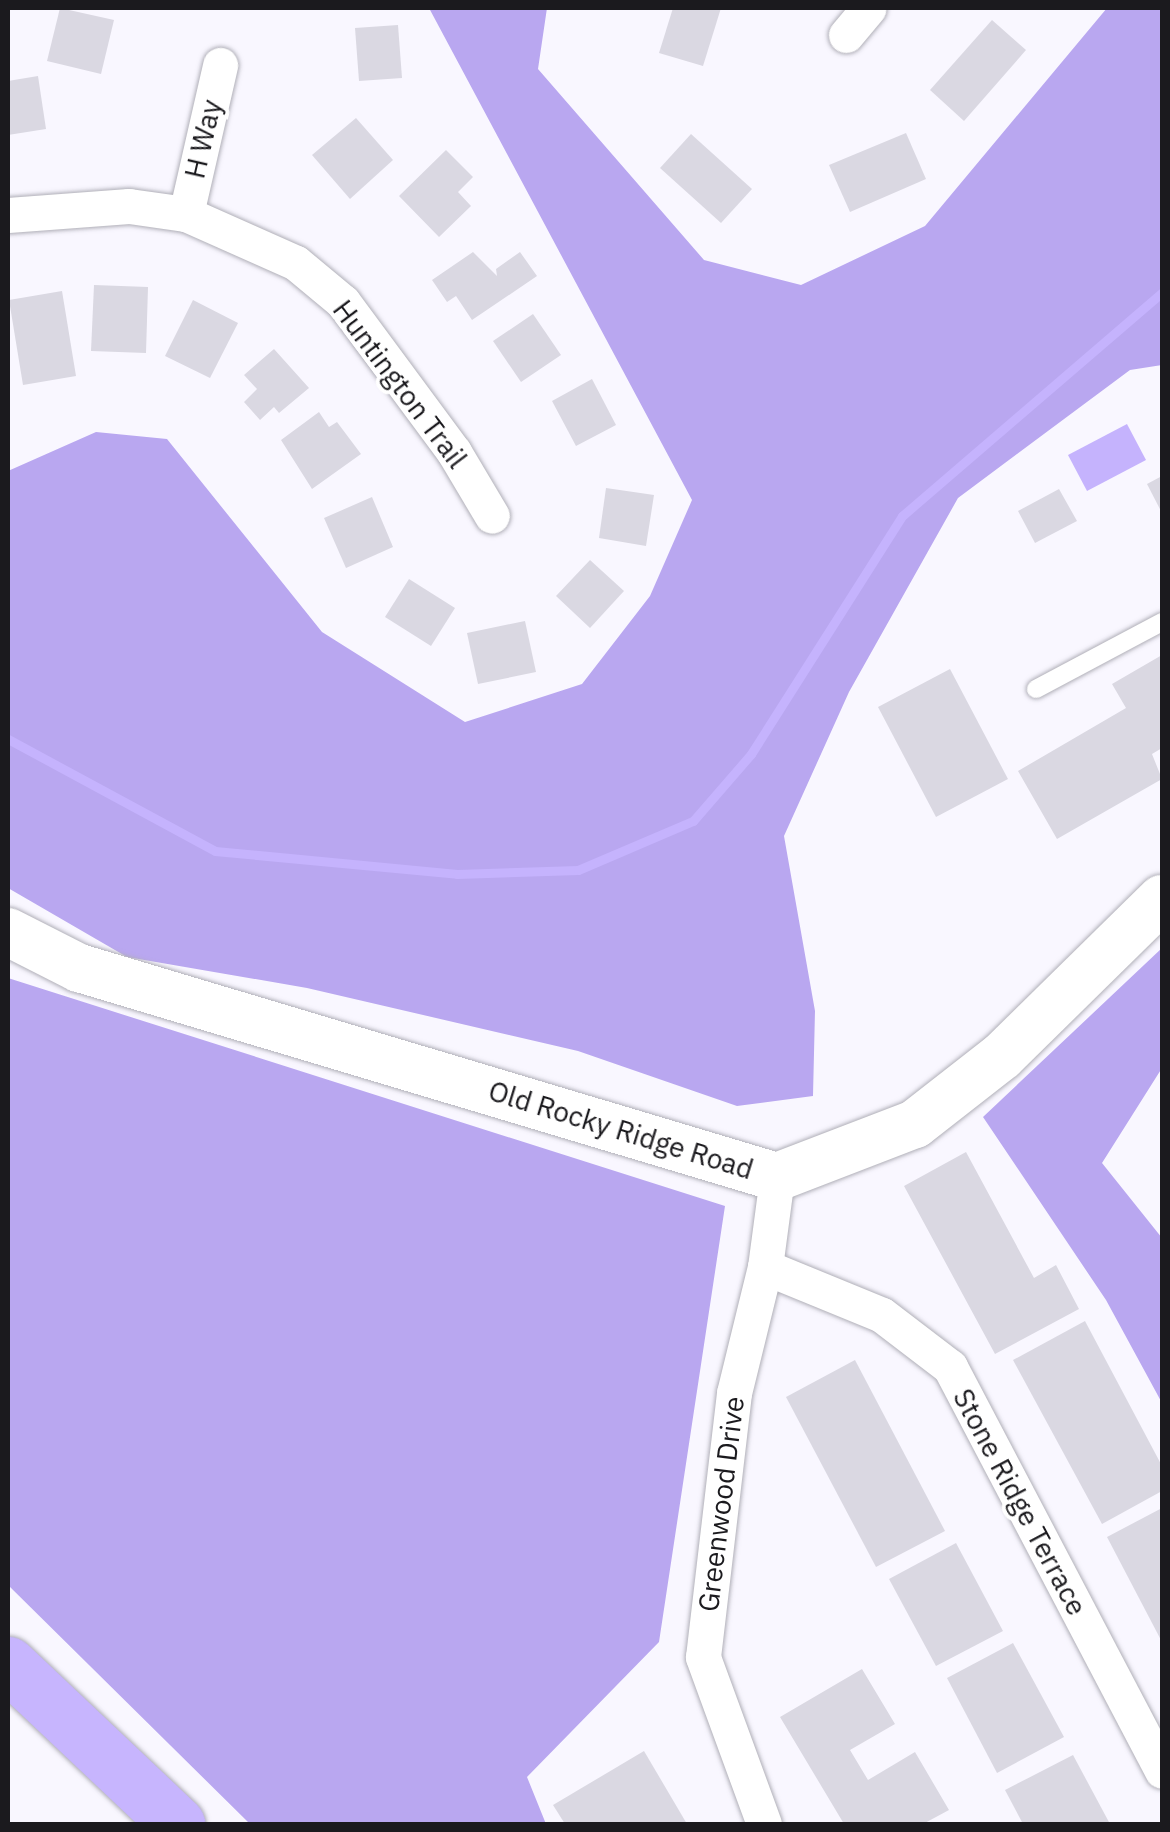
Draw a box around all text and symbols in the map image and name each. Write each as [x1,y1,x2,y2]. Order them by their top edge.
street label: H Way [178,96,228,182]
street label: Huntington Trail [326,293,474,475]
street label: Old Rocky Ridge Road [485,1074,757,1186]
street label: Stone Ridge Terrace [946,1383,1094,1621]
street label: Greenwood Drive [691,1394,751,1614]

